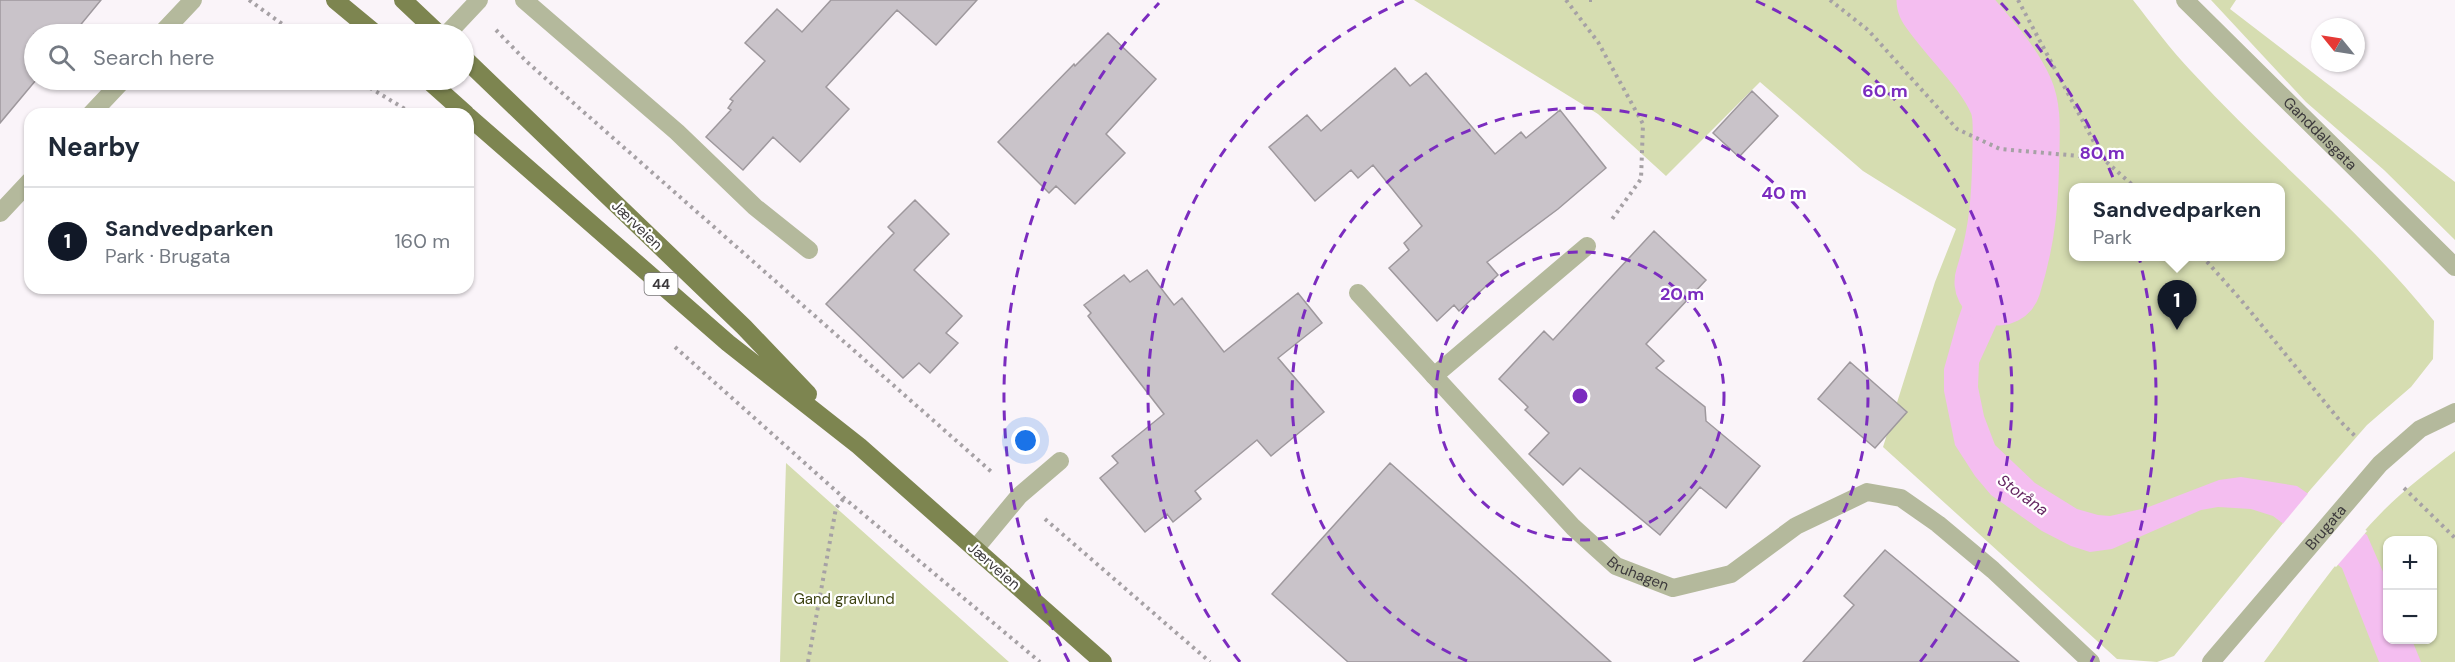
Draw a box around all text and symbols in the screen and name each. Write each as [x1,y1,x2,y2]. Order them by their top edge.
north arrow [2311,18,2365,72]
search box [24,24,474,90]
icon: search [45,41,78,74]
text: Search here [93,43,214,72]
text: 60 m [1862,79,1908,103]
street label: Ganddalsgata [2279,93,2361,175]
text: Nearby [48,130,140,164]
text: 80 m [2079,141,2125,165]
text: 40 m [1761,181,1807,205]
popup [2069,183,2285,261]
text: Sandvedparken [2093,195,2261,224]
street label: Jærveien [607,196,667,254]
text: Sandvedparken [105,214,274,243]
text: Park [2093,224,2132,250]
text: 1 [64,228,71,254]
text: 160 m [394,228,450,254]
text: Park · Brugata [105,243,231,269]
road number: 44 [644,273,678,295]
pin: 1 [2158,280,2196,330]
text: 20 m [1660,282,1704,306]
centre of rings [1570,386,1590,406]
your location [1011,426,1040,455]
water label: Storåna [1994,470,2053,521]
street label: Brugata [2301,500,2351,554]
map controls [2383,536,2437,644]
button: + [2383,536,2437,590]
street label: Jærveien [963,538,1025,594]
street label: Bruhagen [1602,552,1672,595]
park label: Gand gravlund [793,589,895,609]
button: − [2383,590,2437,644]

